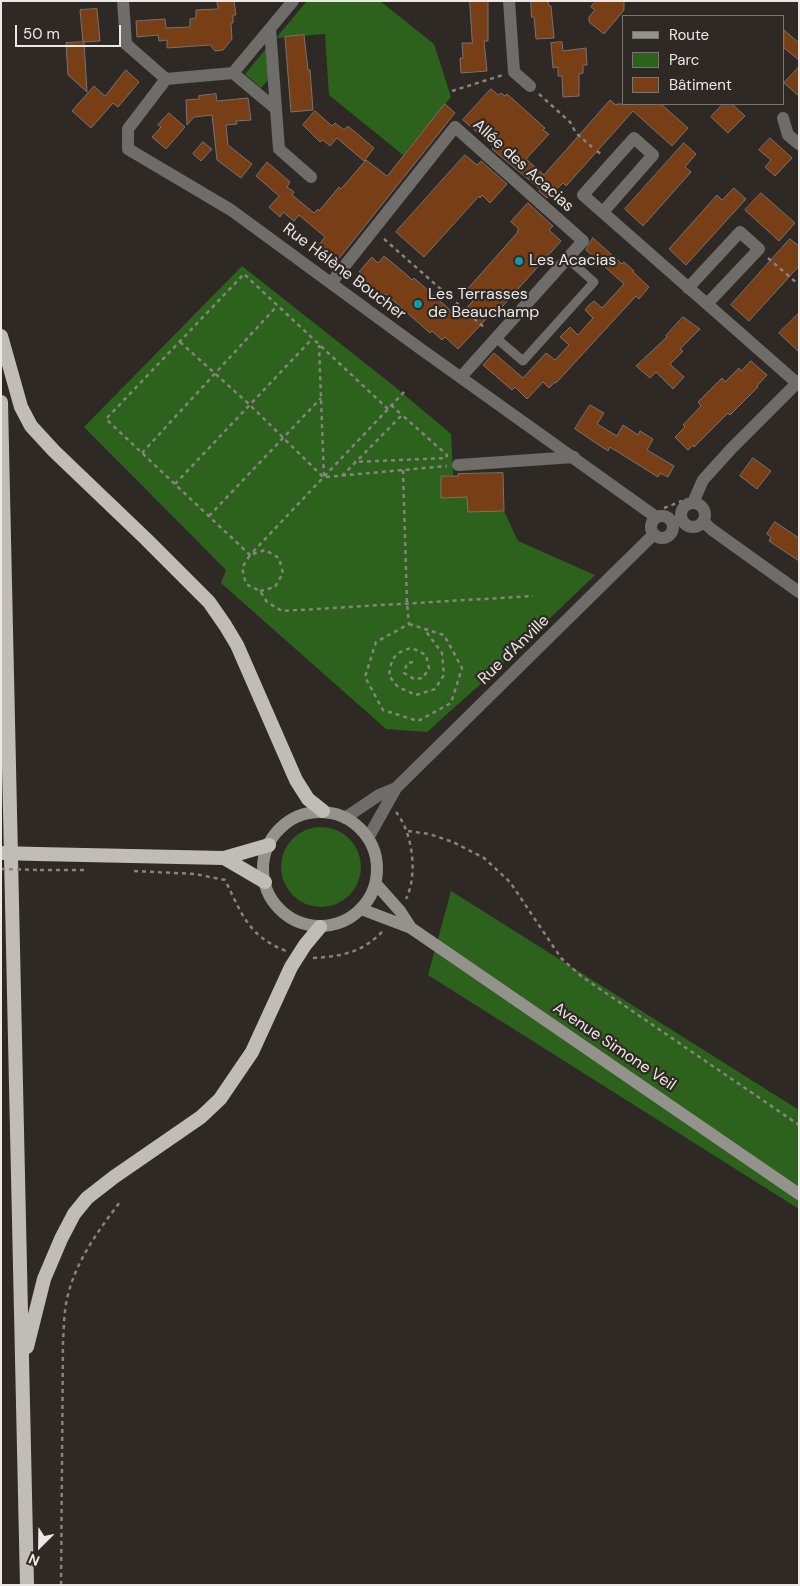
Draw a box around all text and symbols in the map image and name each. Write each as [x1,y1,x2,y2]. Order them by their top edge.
scale bar [18,15,124,47]
legend [622,15,785,105]
text: 50 m [23,24,60,44]
text: Route [669,25,709,45]
text: Parc [669,50,699,70]
text: Bâtiment [669,75,732,95]
street label: Allée des Acacias [469,116,577,216]
street label: Rue Hélène Boucher [279,220,409,324]
place label: Les Acacias [529,251,616,271]
marker: Les Acacias [513,255,525,267]
place label: Les Terrasses de Beauchamp [428,285,539,323]
marker: Les Terrasses de Beauchamp [412,298,424,310]
street label: Rue d'Anville [474,611,554,689]
street label: Avenue Simone Veil [549,999,679,1095]
north arrow [15,1521,65,1571]
text: N [26,1550,42,1570]

